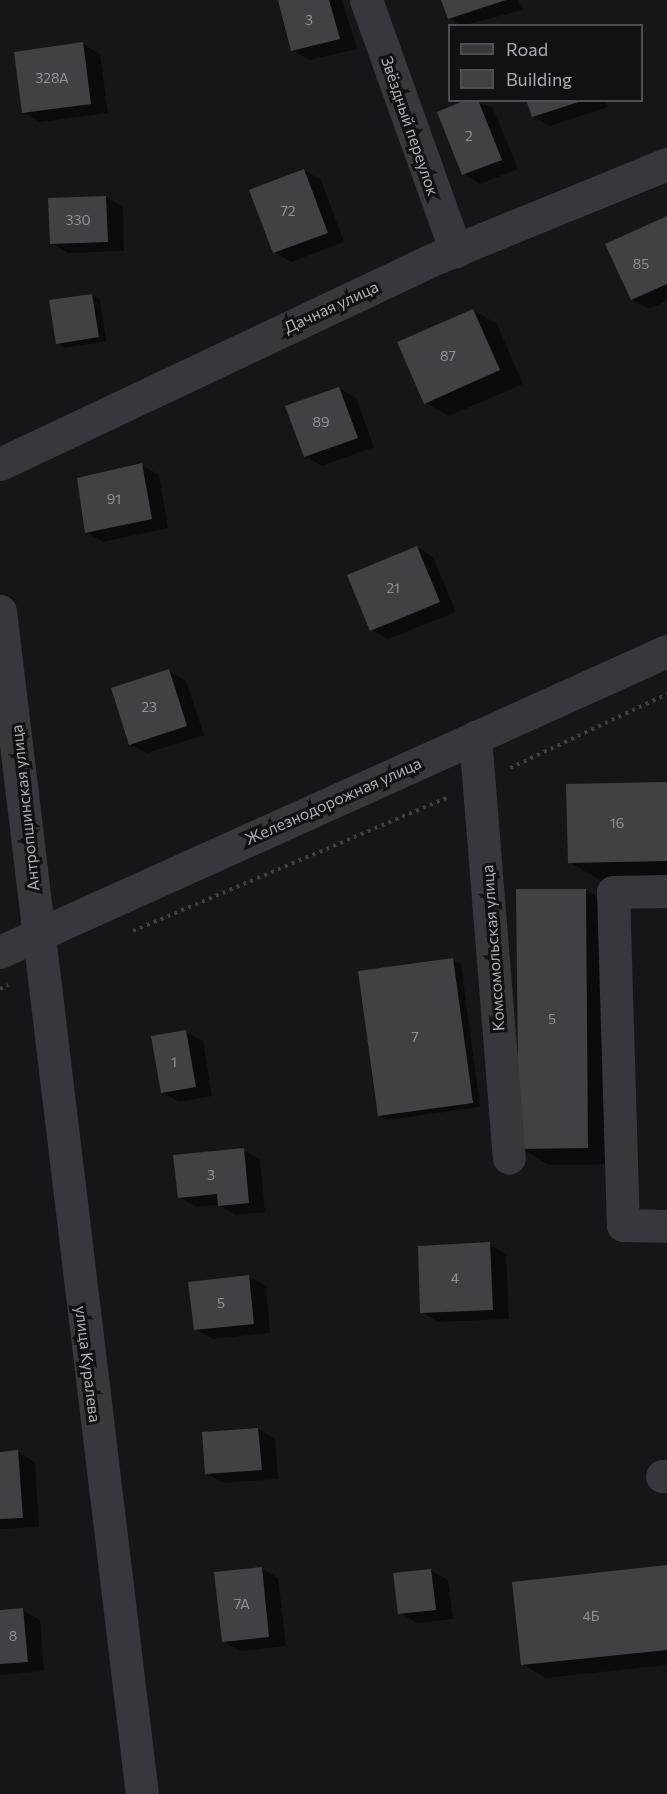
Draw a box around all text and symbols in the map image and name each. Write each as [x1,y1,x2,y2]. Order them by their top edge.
house number: 3 [305,12,313,28]
legend [448,24,643,102]
text: Road [506,38,548,60]
street label: Звёздный переулок [377,54,443,198]
text: Building [506,68,572,90]
house number: 328А [35,70,69,86]
house number: 2 [465,128,473,144]
house number: 72 [280,203,296,219]
house number: 330 [65,212,91,228]
house number: 85 [633,256,649,272]
street label: Дачная улица [281,277,381,337]
house number: 87 [440,348,456,364]
house number: 89 [313,414,329,430]
house number: 91 [107,491,121,507]
house number: 21 [386,580,400,596]
house number: 23 [141,699,157,715]
street label: Антропшинская улица [7,724,43,892]
street label: Железнодорожная улица [242,753,424,849]
house number: 16 [610,815,624,831]
street label: Комсомольская улица [478,864,508,1032]
house number: 5 [548,1011,556,1027]
house number: 7 [411,1029,419,1045]
house number: 1 [171,1054,177,1070]
house number: 3 [207,1167,215,1183]
house number: 4 [451,1270,459,1286]
house number: 5 [217,1295,225,1311]
street label: улица Куралева [71,1305,105,1423]
house number: 7А [234,1596,250,1612]
house number: 4Б [582,1608,600,1624]
house number: 8 [9,1628,17,1644]

